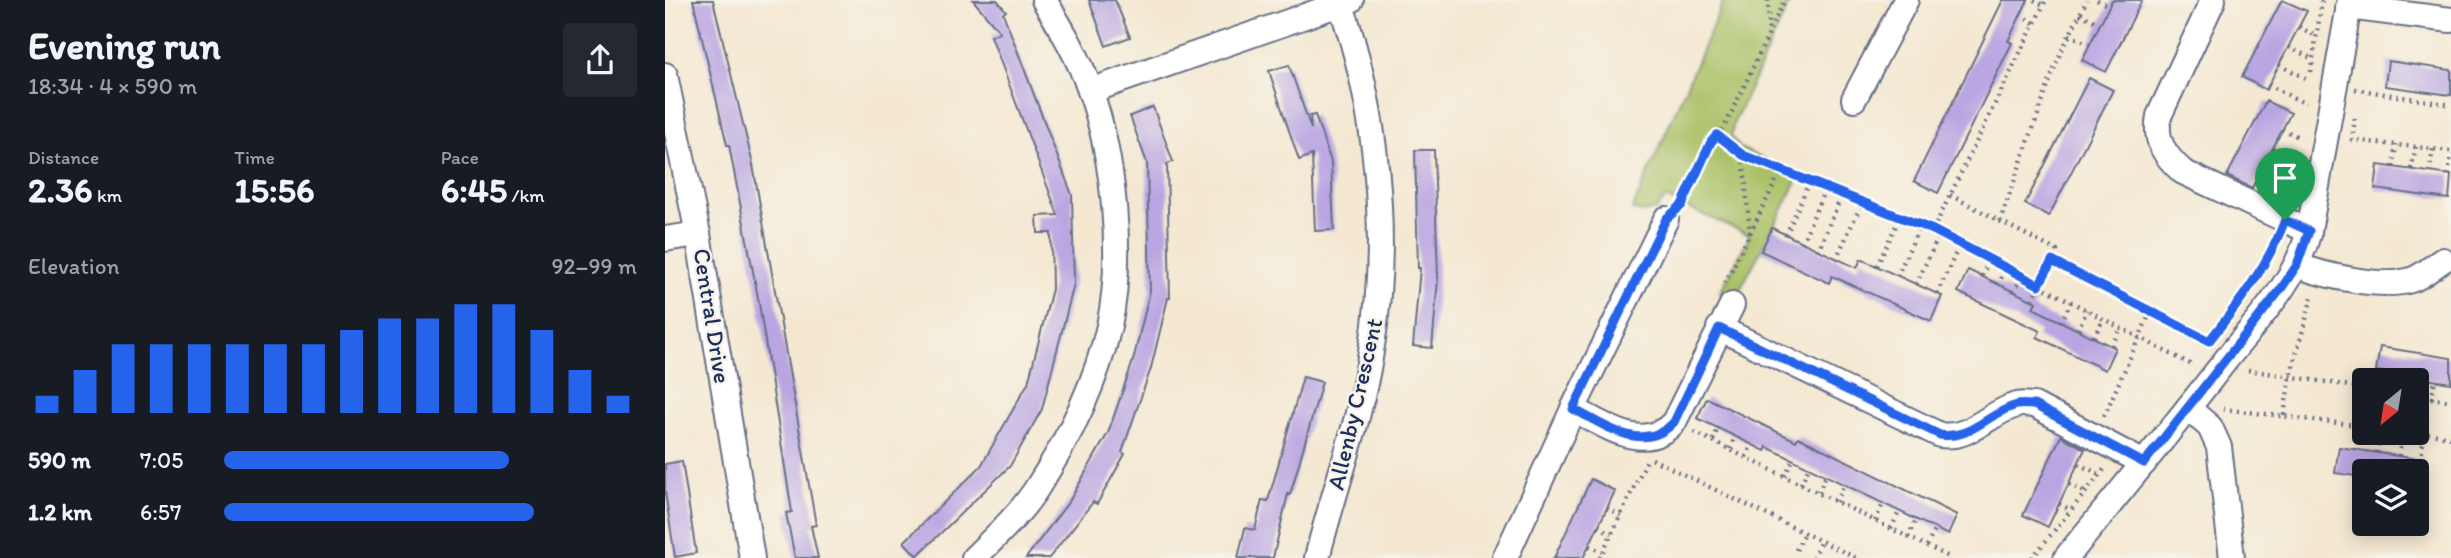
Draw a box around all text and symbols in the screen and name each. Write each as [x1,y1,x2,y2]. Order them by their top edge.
text: Evening run [28,23,221,69]
button: share [563,23,637,97]
text: 18:34 · 4 × 590 m [28,72,197,100]
text: Distance [28,146,99,169]
text: Time [234,146,275,169]
text: Pace [441,146,479,169]
pin [2255,148,2315,220]
icon: arrive [2266,159,2304,197]
text: 2.36 [28,169,93,211]
text: 15:56 [234,169,314,211]
text: 6:45 [441,169,507,211]
text: km [93,184,122,207]
text: /km [507,184,545,207]
street label: Central Drive [687,246,737,386]
text: Elevation [28,252,119,280]
text: 92–99 m [551,252,637,280]
street label: Allenby Crescent [1321,315,1388,492]
north arrow [2352,368,2429,444]
map controls [2352,368,2429,536]
text: 590 m [28,446,91,474]
text: 7:05 [140,446,183,474]
button: layers [2352,459,2429,536]
text: 1.2 km [28,498,92,526]
text: 6:57 [140,498,181,526]

